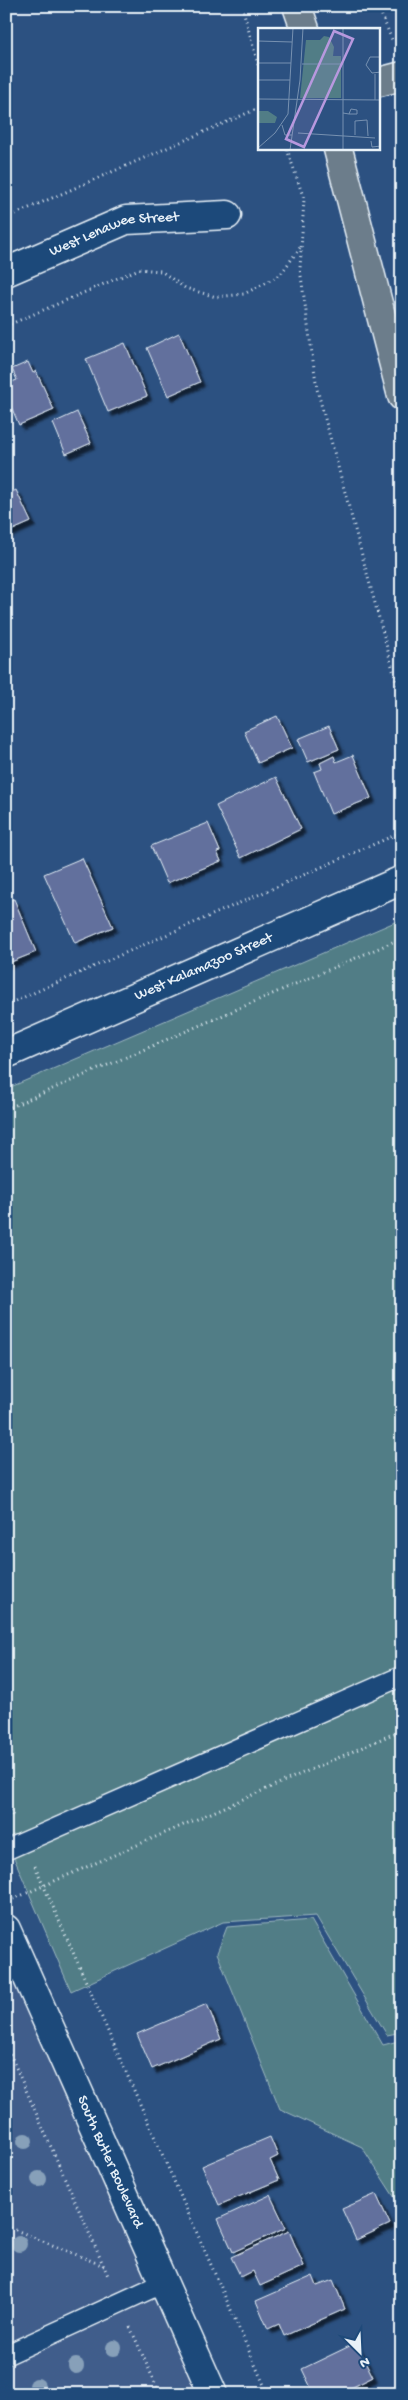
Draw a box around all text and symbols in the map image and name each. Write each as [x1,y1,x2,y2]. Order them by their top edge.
inset map [258,28,380,150]
street label: West Lenawee Street [47,208,181,261]
street label: West Kalamazoo Street [132,928,277,1005]
street label: South Butler Boulevard [72,2093,147,2232]
north arrow [336,2328,386,2378]
text: N [357,2352,372,2371]

